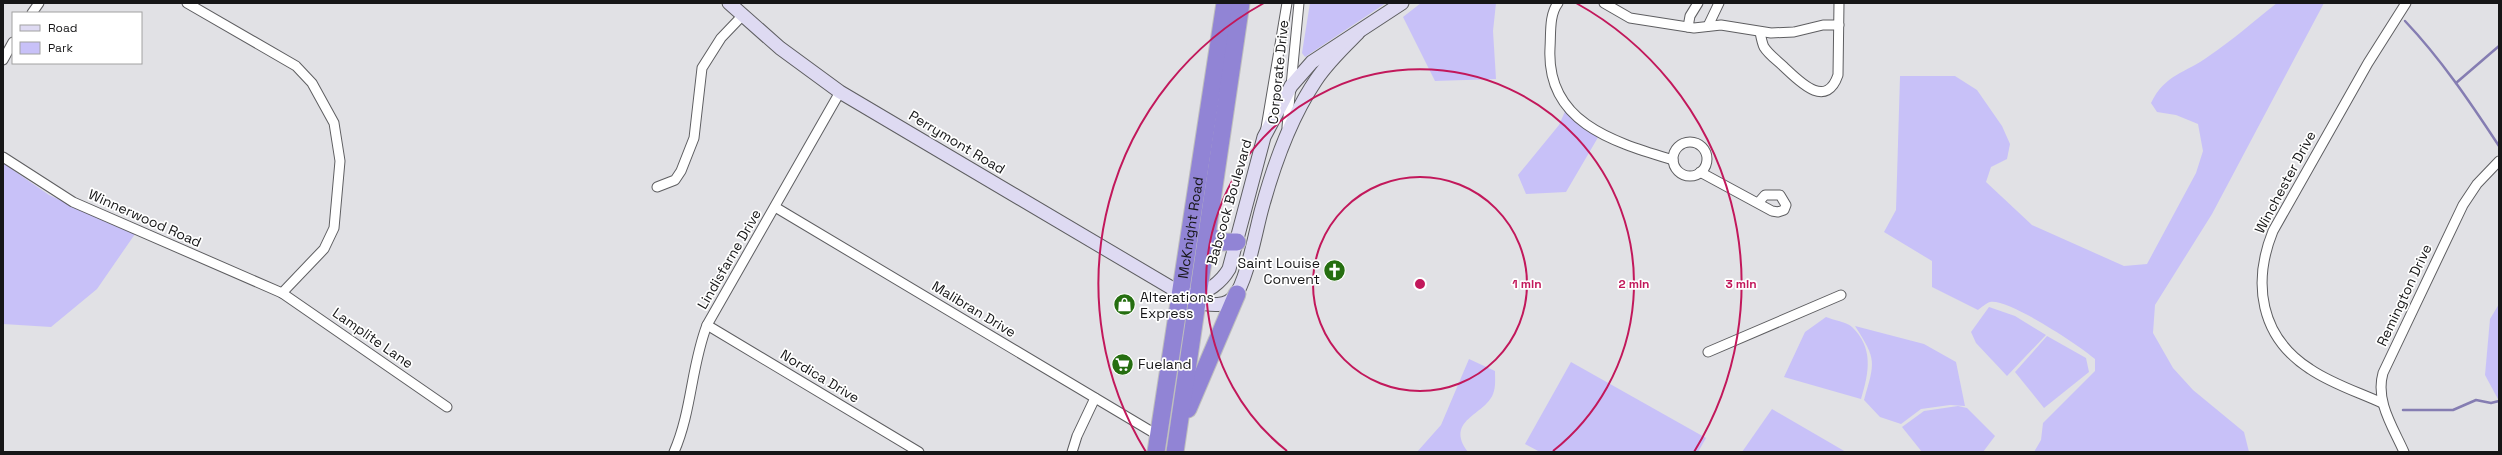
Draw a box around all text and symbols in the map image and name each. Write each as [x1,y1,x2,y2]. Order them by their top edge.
legend [12,12,142,64]
street label: Corporate Drive [1264,19,1292,125]
text: Road [48,20,77,36]
text: Park [48,40,73,56]
street label: Perrymont Road [906,106,1008,178]
street label: Winchester Drive [2250,128,2320,236]
street label: Babcock Boulevard [1202,137,1256,267]
street label: McKnight Road [1174,175,1207,280]
street label: Winnerwood Road [86,185,204,251]
street label: Lindisfarne Drive [693,206,765,312]
street label: Remington Drive [2372,241,2436,349]
place label: Saint Louise Convent [1238,254,1320,288]
church icon: Saint Louise Convent [1322,258,1348,284]
text: 1 min [1512,276,1542,292]
text: 2 min [1618,276,1650,292]
text: 3 min [1725,276,1757,292]
street label: Malibran Drive [929,277,1019,341]
centre of rings [1413,277,1427,291]
place label: Alterations Express [1140,288,1214,322]
shop icon: Alterations Express [1111,292,1137,318]
street label: Lamplite Lane [329,304,417,372]
street label: Nordica Drive [777,345,863,407]
supermarket icon: Fueland [1109,351,1135,377]
place label: Fueland [1138,355,1192,373]

